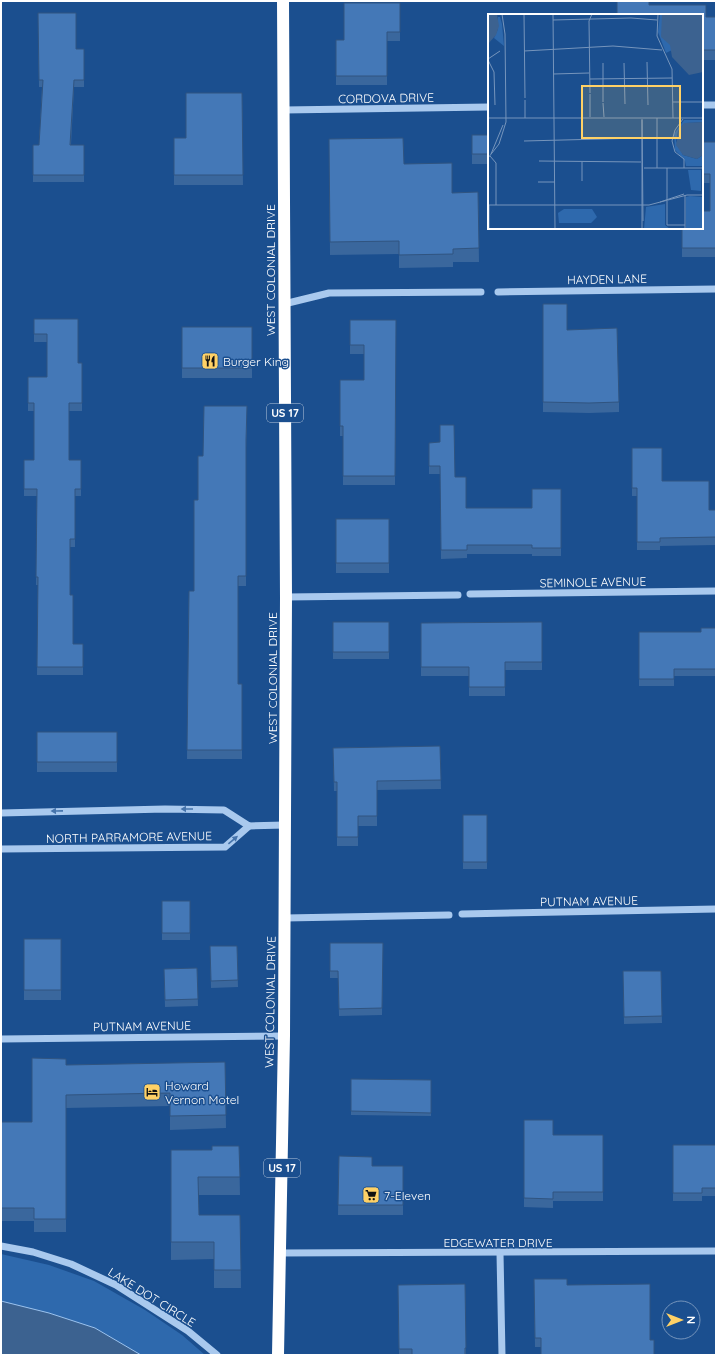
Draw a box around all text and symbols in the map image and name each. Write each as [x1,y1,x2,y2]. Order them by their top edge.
inset map [488,14,703,229]
street label: CORDOVA DRIVE [338,90,434,106]
street label: WEST COLONIAL DRIVE [263,204,278,336]
street label: HAYDEN LANE [567,271,647,287]
restaurant icon: Burger King [200,351,220,371]
place label: Burger King [223,354,289,369]
road number: US 17 [267,404,303,422]
street label: SEMINOLE AVENUE [540,574,647,590]
street label: WEST COLONIAL DRIVE [265,612,280,744]
one-way arrow [180,806,193,812]
one-way arrow [51,808,63,815]
street label: NORTH PARRAMORE AVENUE [46,828,212,846]
one-way arrow [228,835,239,844]
street label: PUTNAM AVENUE [540,893,638,909]
street label: WEST COLONIAL DRIVE [261,936,279,1068]
street label: PUTNAM AVENUE [93,1018,191,1034]
place label: Howard Vernon Motel [165,1078,239,1107]
hotel icon: Howard Vernon Motel [142,1082,162,1102]
road number: US 17 [264,1159,300,1177]
supermarket icon: 7-Eleven [361,1185,381,1205]
place label: 7-Eleven [384,1188,431,1203]
street label: EDGEWATER DRIVE [444,1235,553,1250]
street label: LAKE DOT CIRCLE [106,1264,199,1330]
north arrow [661,1300,701,1340]
text: N [684,1316,698,1324]

